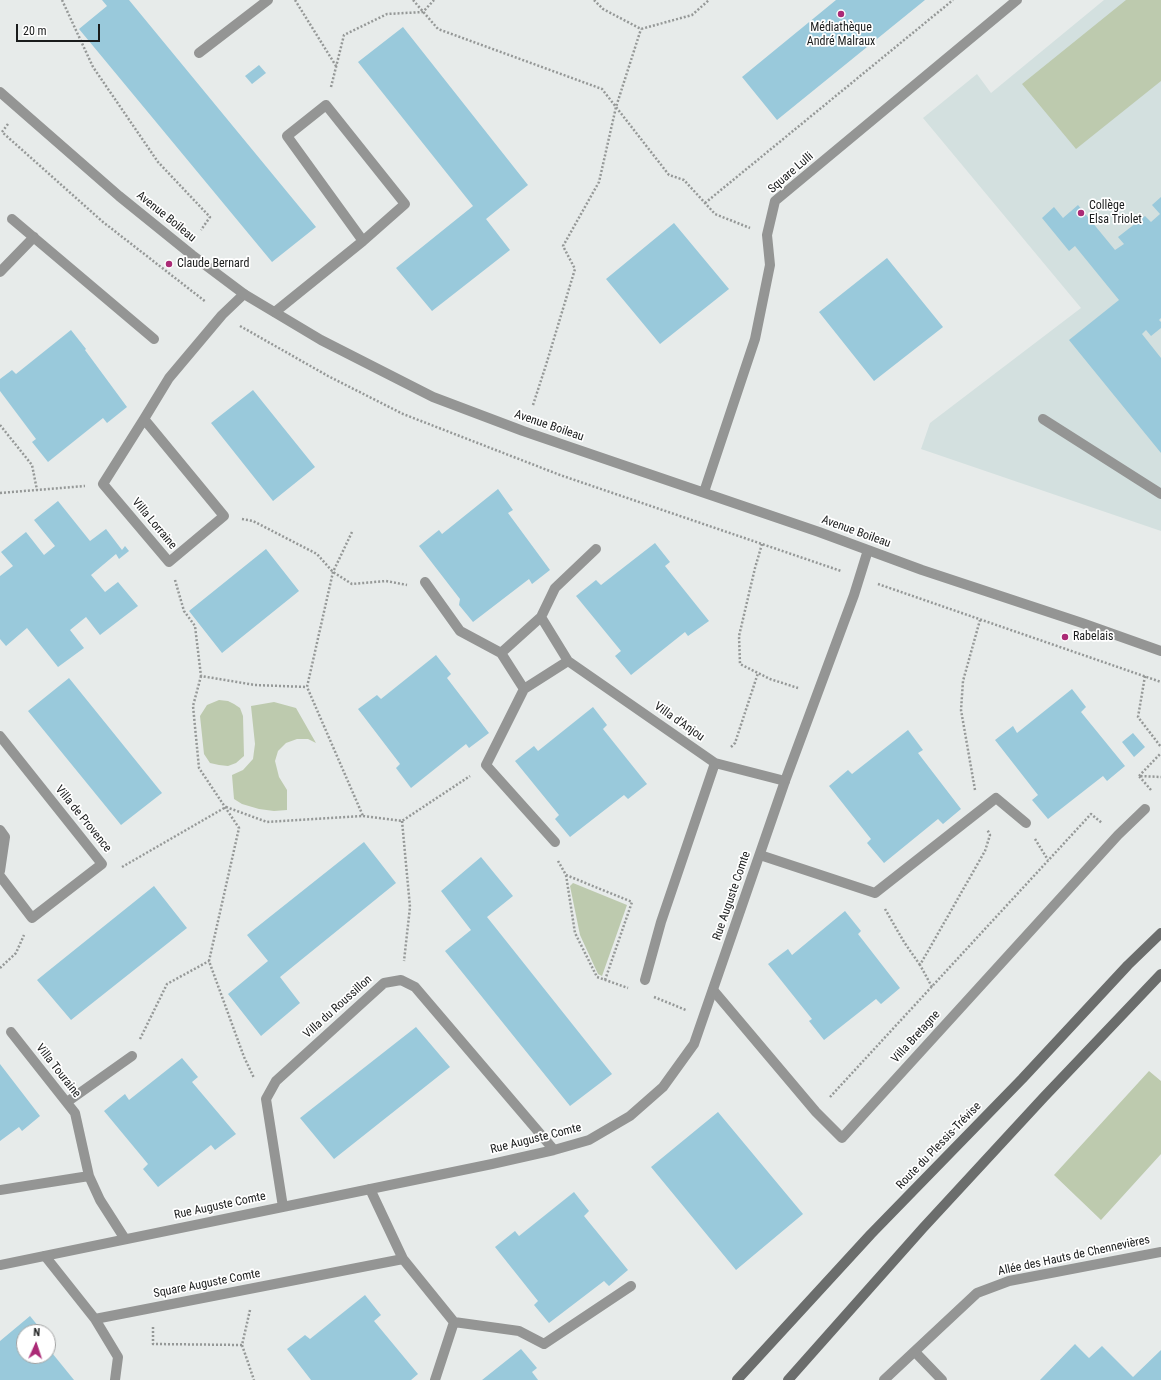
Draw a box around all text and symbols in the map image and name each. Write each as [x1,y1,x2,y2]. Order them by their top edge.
marker: Médiathèque André Malraux [836,9,846,19]
scale bar [18,16,102,42]
place label: Médiathèque André Malraux [807,21,875,49]
text: 20 m [23,24,47,38]
street label: Square Lulli [765,149,817,197]
street label: Avenue Boileau [133,189,199,245]
place label: Collège Elsa Triolet [1089,199,1142,227]
marker: Collège Elsa Triolet [1076,208,1086,218]
place label: Claude Bernard [177,257,249,271]
marker: Claude Bernard [164,259,174,269]
street label: Avenue Boileau [512,407,586,445]
street label: Villa Lorraine [128,496,180,552]
street label: Avenue Boileau [819,513,893,551]
place label: Rabelais [1073,630,1113,644]
marker: Rabelais [1060,632,1070,642]
street label: Villa d'Anjou [651,699,707,745]
street label: Villa de Provence [52,783,114,855]
street label: Rue Auguste Comte [710,850,754,942]
street label: Villa du Roussillon [301,972,375,1042]
street label: Villa Bretagne [889,1008,943,1066]
street label: Villa Touraine [33,1041,83,1101]
street label: Route du Plessis-Trévise [894,1099,984,1193]
street label: Rue Auguste Comte [489,1121,583,1157]
street label: Rue Auguste Comte [173,1189,267,1223]
street label: Allée des Hauts de Chennevières [997,1233,1151,1279]
street label: Square Auguste Comte [152,1267,262,1301]
north arrow [16,1324,56,1364]
text: N [33,1326,40,1339]

